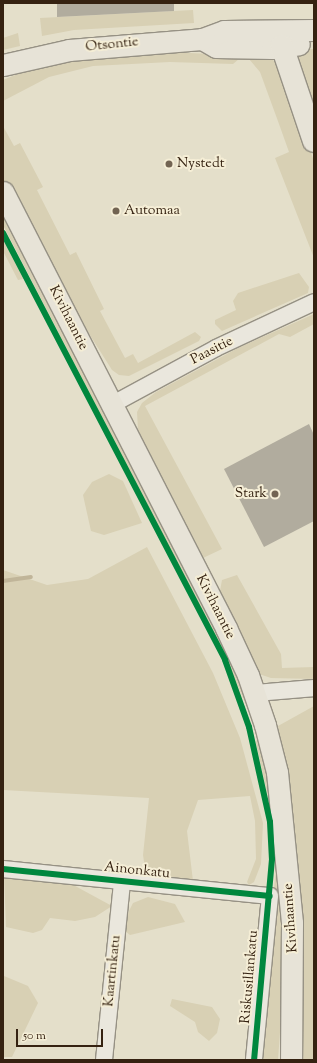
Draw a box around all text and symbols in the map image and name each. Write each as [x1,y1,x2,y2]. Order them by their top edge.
street label: Otsontie [85,34,139,56]
place label: Nystedt [177,156,224,172]
marker: Nystedt [164,159,174,169]
place label: Automaa [124,203,180,219]
marker: Automaa [111,206,121,216]
street label: Kivihaantie [45,283,91,353]
street label: Paasitie [188,333,236,369]
place label: Stark [235,486,267,502]
marker: Stark [270,489,280,499]
street label: Kivihaantie [192,572,238,642]
street label: Ainonkatu [103,859,171,883]
street label: Kivihaantie [280,883,302,953]
street label: Riskusillankatu [238,930,262,1024]
street label: Kaartinkatu [101,934,125,1008]
scale bar [18,1021,105,1047]
text: 50 m [23,1027,46,1045]

